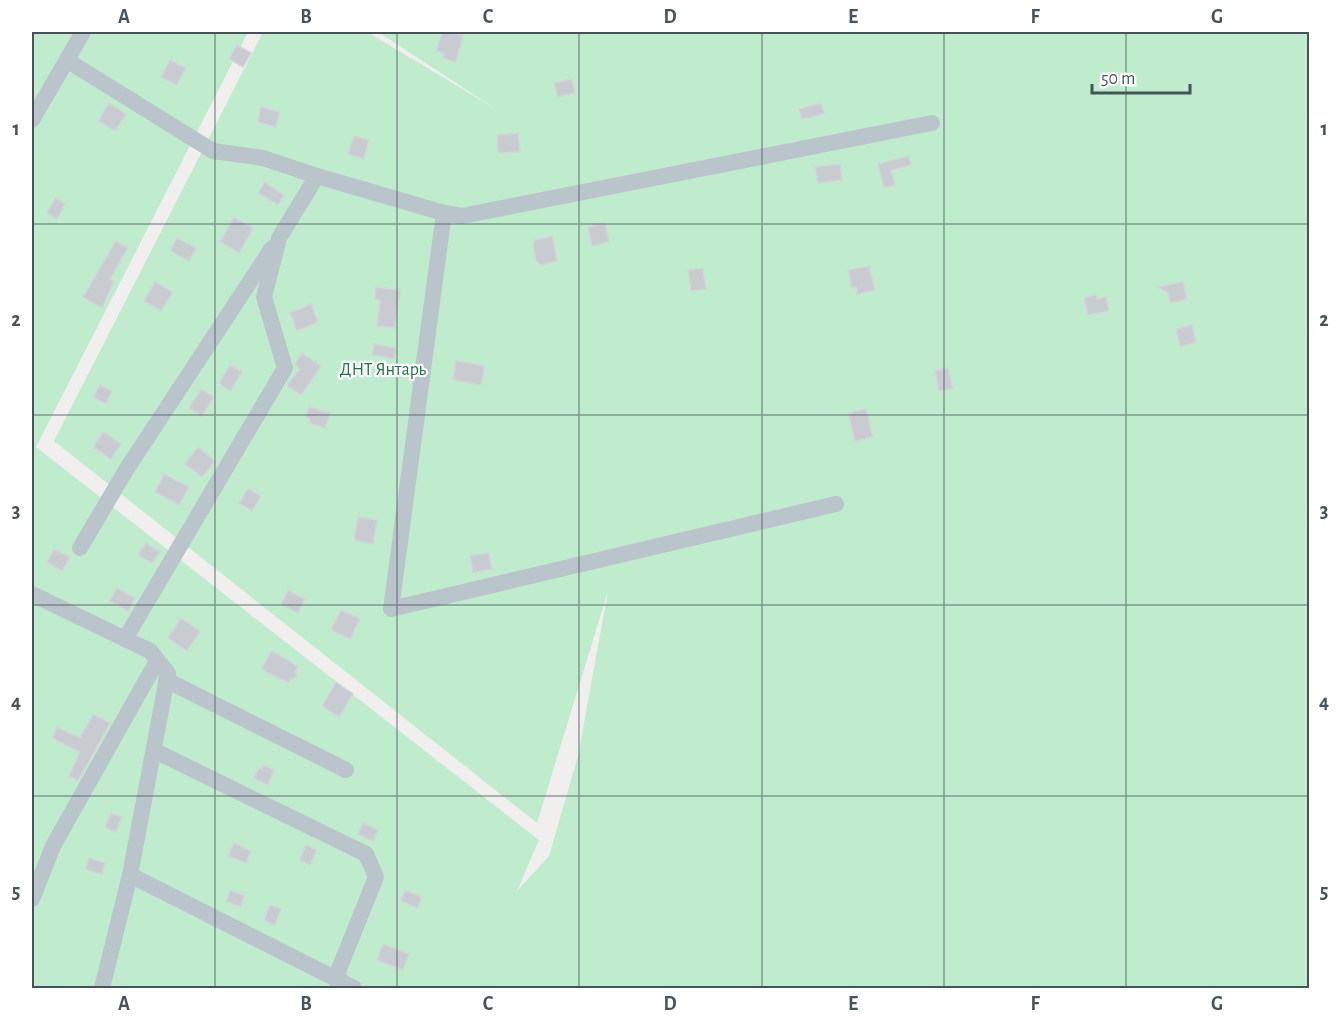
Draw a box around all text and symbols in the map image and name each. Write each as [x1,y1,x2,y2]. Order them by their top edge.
text: A [118,7,130,27]
text: B [300,7,312,27]
text: C [483,7,494,27]
text: D [663,7,677,27]
text: E [848,7,858,27]
text: F [1030,7,1040,27]
text: G [1211,7,1223,27]
scale bar [1092,57,1190,95]
text: 50 m [1101,70,1135,88]
text: 1 [12,119,20,139]
text: 1 [1320,119,1328,139]
text: 2 [11,310,21,330]
text: 2 [1319,310,1329,330]
park label: ДНТ Янтарь [340,361,427,379]
text: 3 [12,501,20,521]
text: 3 [1320,501,1328,521]
text: 4 [11,692,21,712]
text: 4 [1319,692,1329,712]
text: 5 [12,882,20,902]
text: 5 [1320,882,1328,902]
text: A [118,994,130,1014]
text: B [300,994,312,1014]
text: C [483,994,494,1014]
text: D [663,994,677,1014]
text: E [848,994,858,1014]
text: F [1030,994,1040,1014]
text: G [1211,994,1223,1014]

